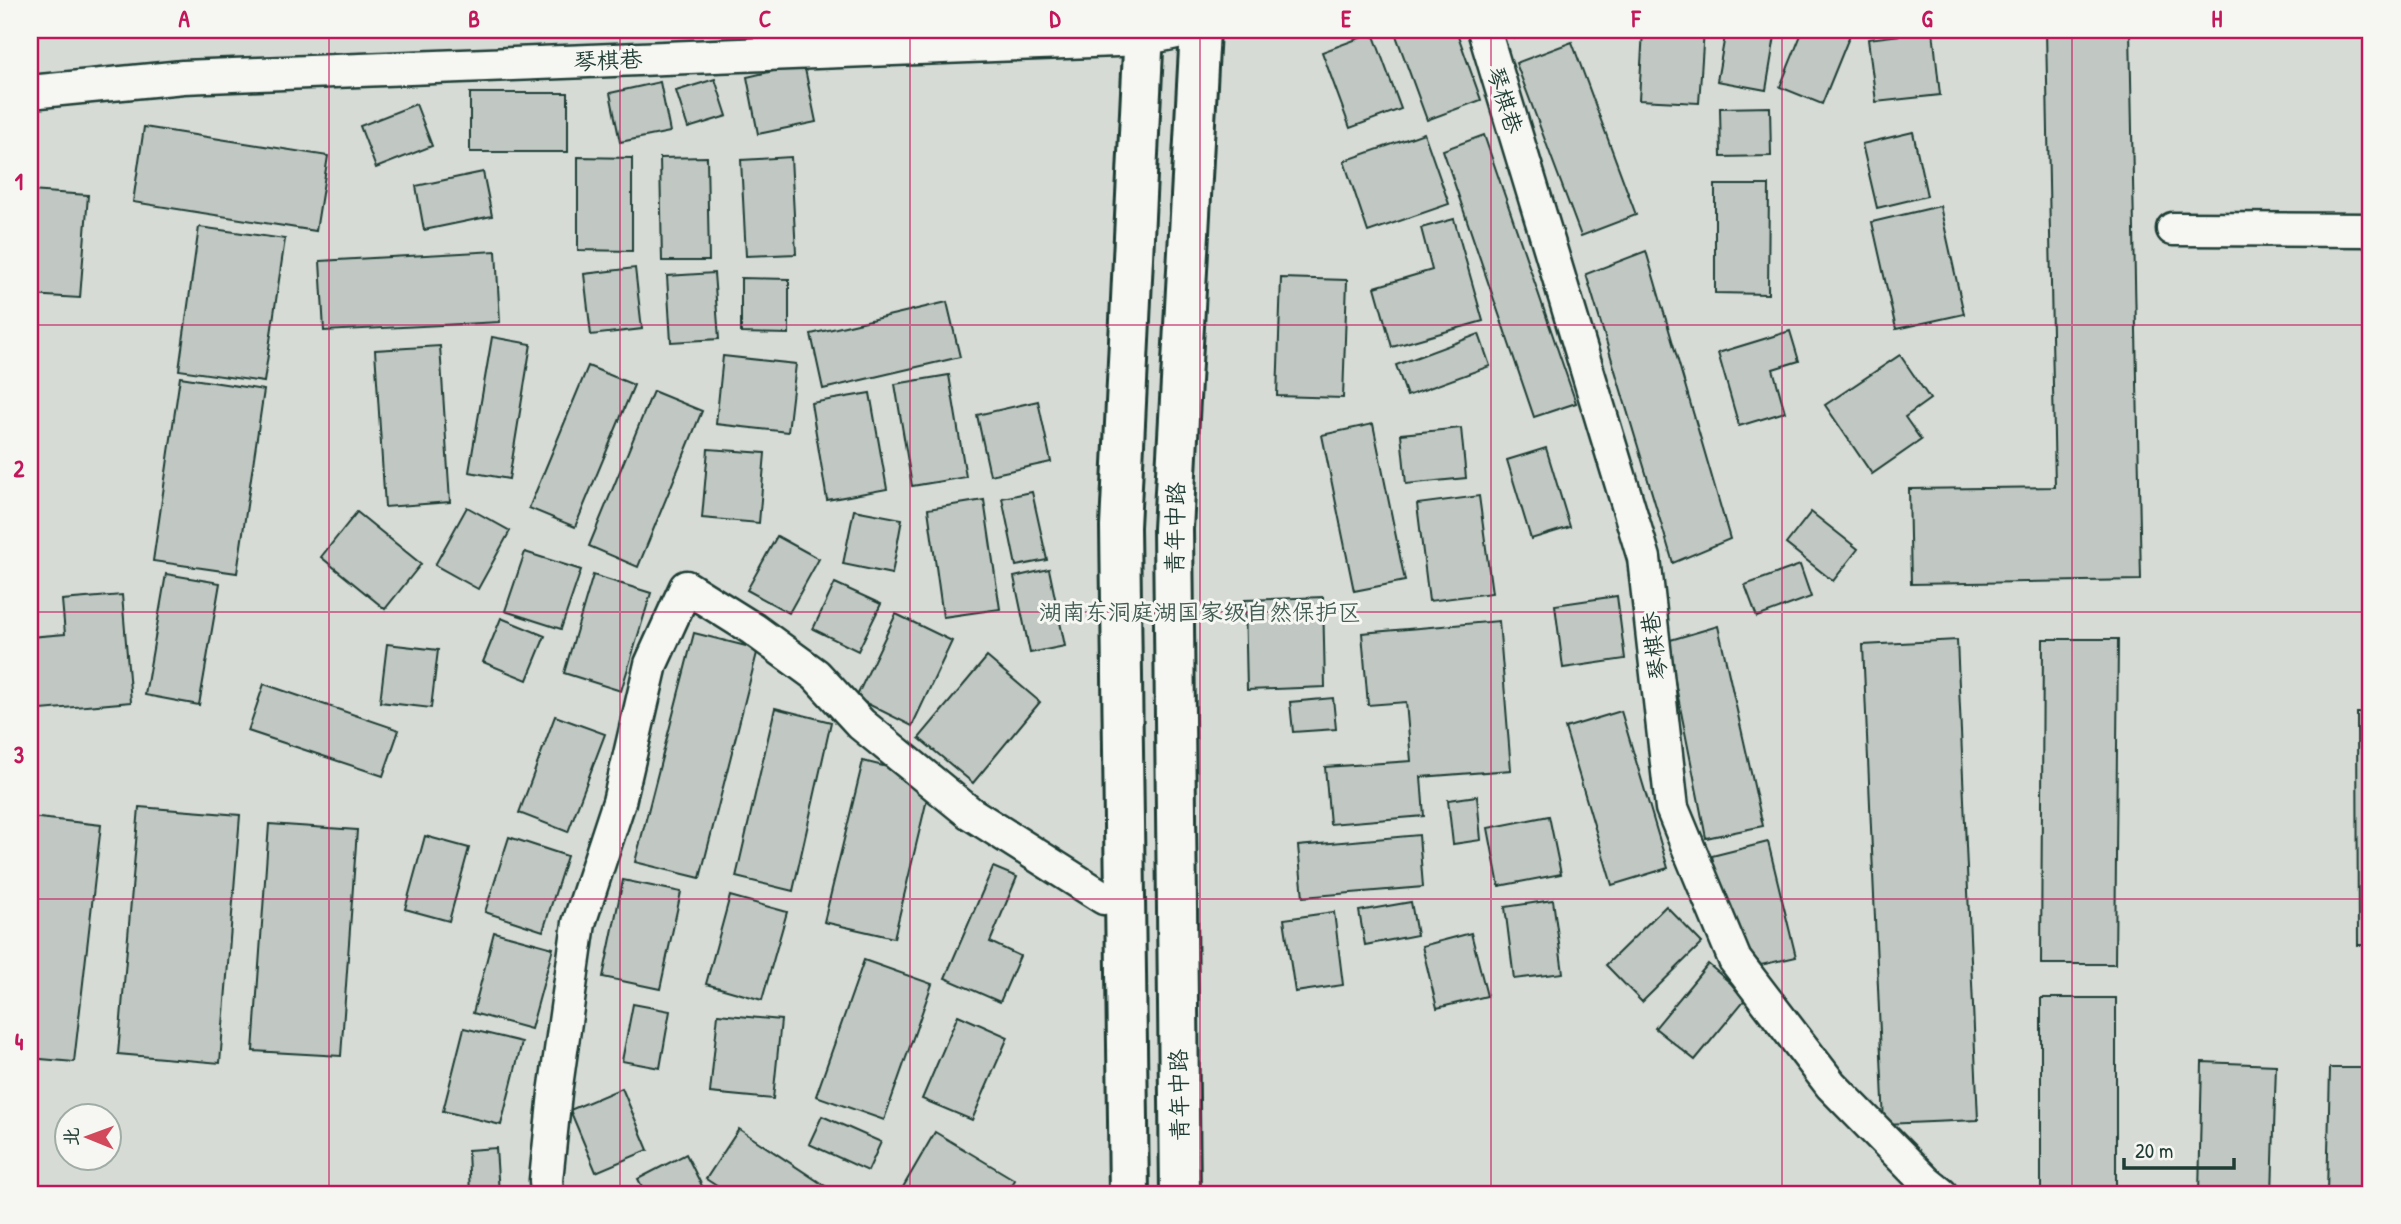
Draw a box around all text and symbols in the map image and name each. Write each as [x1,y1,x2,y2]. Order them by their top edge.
text: A [178,3,190,34]
text: B [468,3,480,34]
text: C [759,3,771,34]
text: D [1050,3,1062,34]
text: E [1341,3,1352,34]
text: F [1631,3,1642,34]
text: G [1921,3,1933,34]
text: H [2212,3,2223,34]
street label: 琴棋巷 [573,43,644,76]
street label: 琴棋巷 [1481,62,1531,138]
text: 1 [15,166,23,197]
text: 2 [14,453,25,484]
street label: 青年中路 [1158,482,1191,574]
park label: 湖南东洞庭湖国家级自然保护区 [1039,596,1361,627]
street label: 琴棋巷 [1634,609,1673,682]
text: 3 [14,739,24,770]
text: 4 [15,1026,24,1057]
street label: 青年中路 [1162,1049,1195,1141]
north arrow [52,1102,122,1172]
scale bar [2124,1126,2235,1170]
text: 北 [58,1127,84,1146]
text: 20 m [2135,1136,2173,1165]

